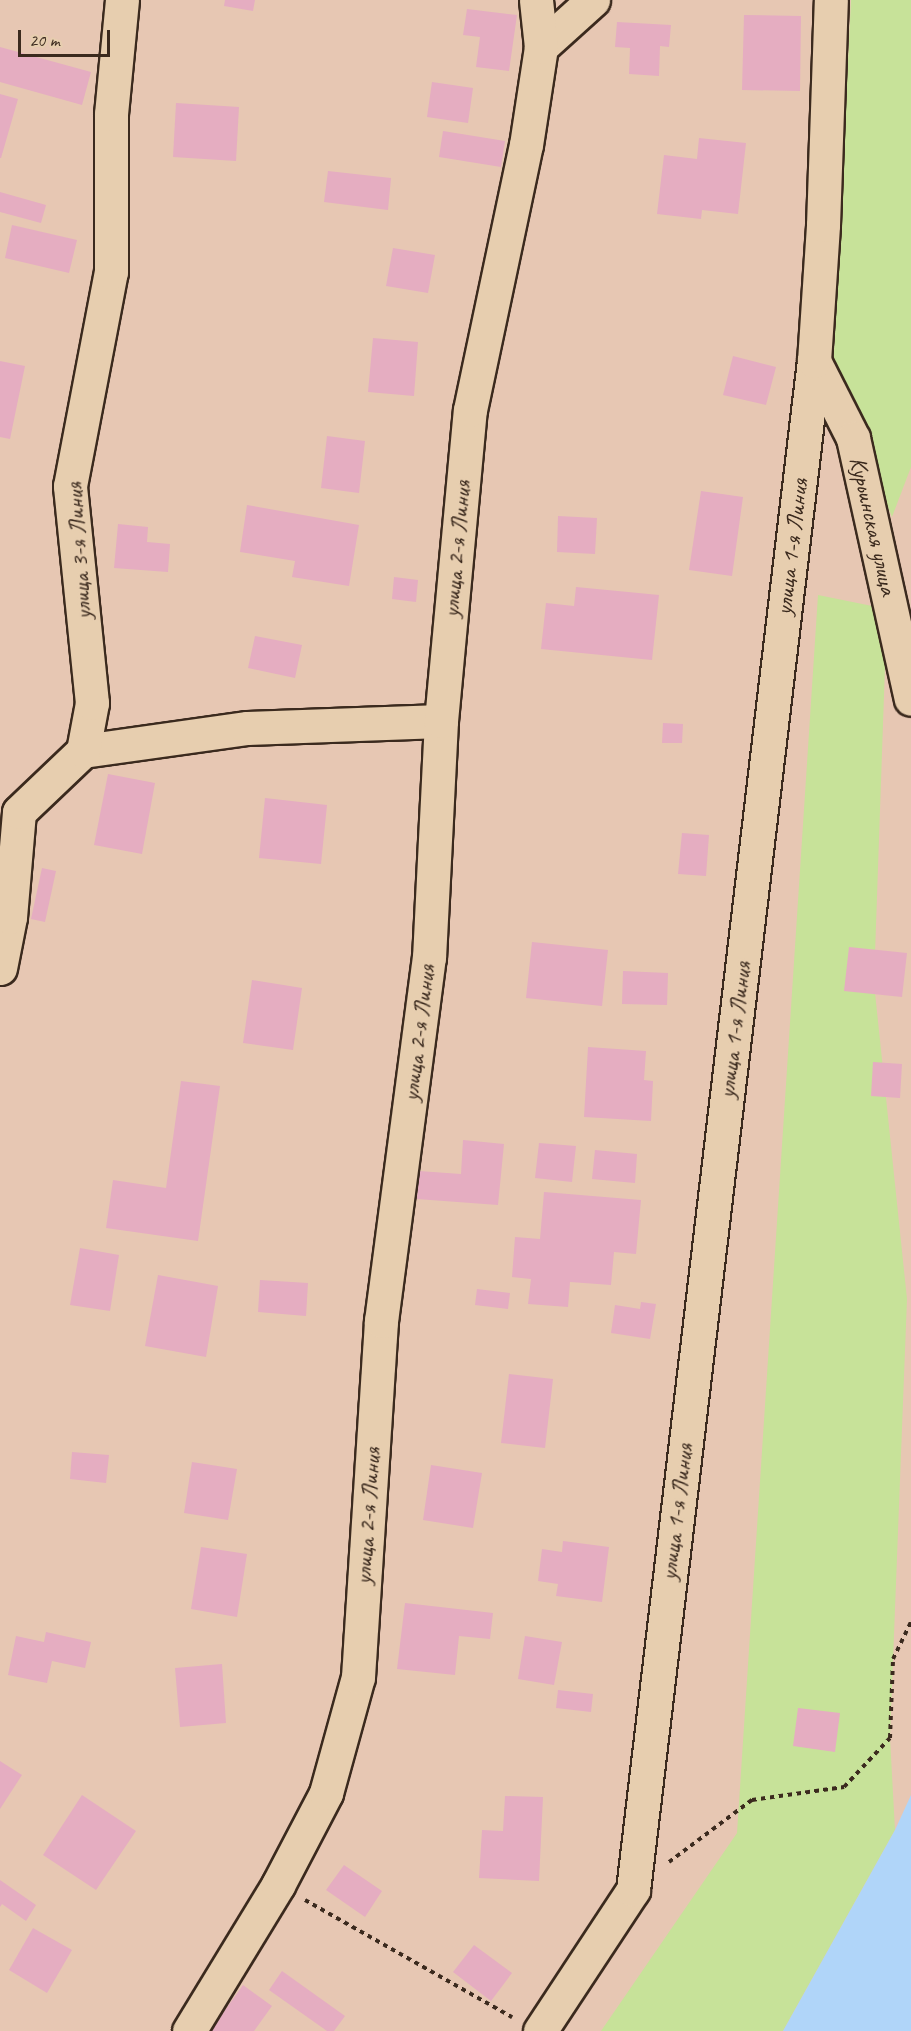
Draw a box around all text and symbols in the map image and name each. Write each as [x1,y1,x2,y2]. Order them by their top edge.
scale bar [21,18,112,56]
text: 20 m [29,29,60,51]
street label: Курьинская улица [843,453,903,599]
street label: улица 1-я Линия [769,477,815,617]
street label: улица 2-я Линия [437,479,477,619]
street label: улица 3-я Линия [60,482,98,620]
street label: улица 1-я Линия [712,960,758,1100]
street label: улица 2-я Линия [396,963,442,1103]
street label: улица 1-я Линия [654,1442,700,1582]
street label: улица 2-я Линия [349,1447,387,1585]

